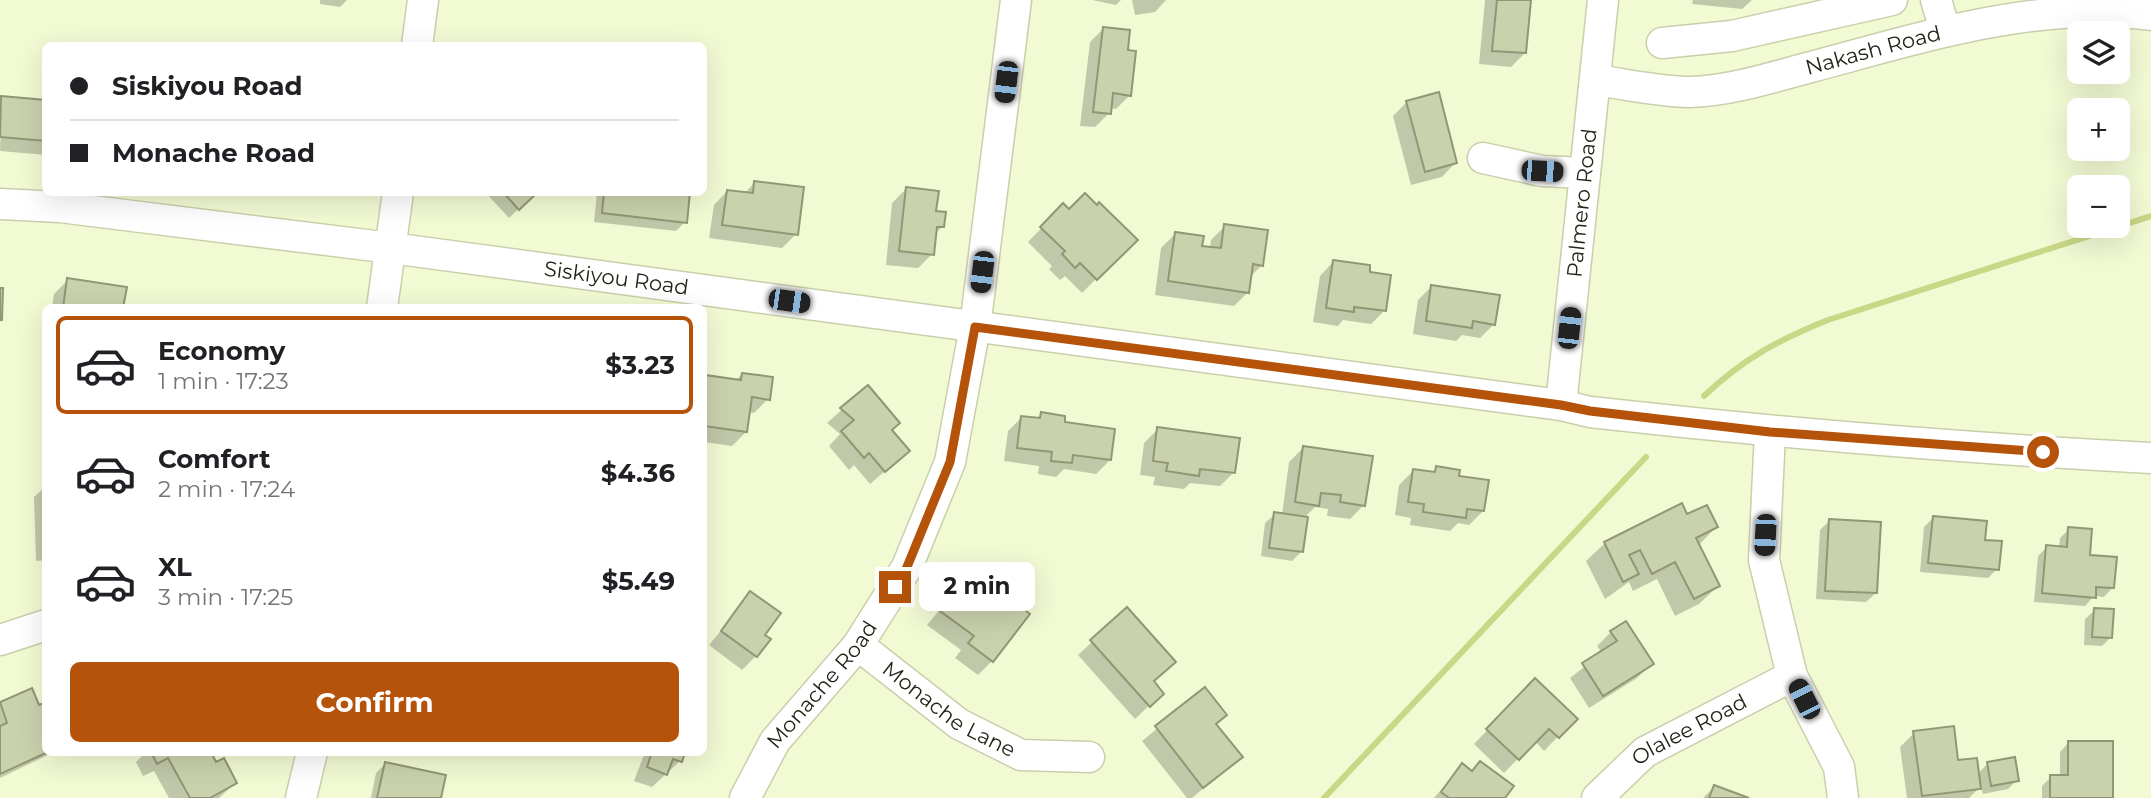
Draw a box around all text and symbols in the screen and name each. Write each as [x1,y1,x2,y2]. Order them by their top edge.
street label: Nakash Road [1803,20,1943,80]
map controls [2067,21,2130,238]
button: layers [2067,21,2130,84]
car [994,60,1019,104]
text: Siskiyou Road [112,70,303,102]
button: + [2067,98,2130,161]
street label: Palmero Road [1561,127,1602,279]
text: Monache Road [112,137,315,169]
car [1521,159,1564,183]
button: − [2067,175,2130,238]
car [970,250,995,294]
street label: Siskiyou Road [543,256,690,300]
car [767,288,812,314]
car [1557,306,1582,350]
icon: car [74,334,137,397]
text: Economy [158,335,285,367]
text: $3.23 [605,349,675,381]
text: 1 min · 17:23 [158,367,289,395]
route start [2027,436,2059,468]
icon: car [74,442,137,505]
text: Comfort [158,443,270,475]
text: $4.36 [601,457,675,489]
text: 2 min · 17:24 [158,475,295,503]
car [1754,513,1777,557]
icon: car [74,550,137,613]
text: XL [158,551,192,583]
callout: 2 min [920,562,1035,612]
text: $5.49 [602,565,675,597]
route end [879,571,911,603]
text: 2 min [943,572,1011,600]
text: 3 min · 17:25 [158,583,293,611]
street label: Monache Road [761,616,882,753]
street label: Monache Lane [878,656,1020,762]
button: Confirm [70,662,679,742]
car [1786,676,1823,722]
street label: Olalee Road [1626,689,1751,770]

